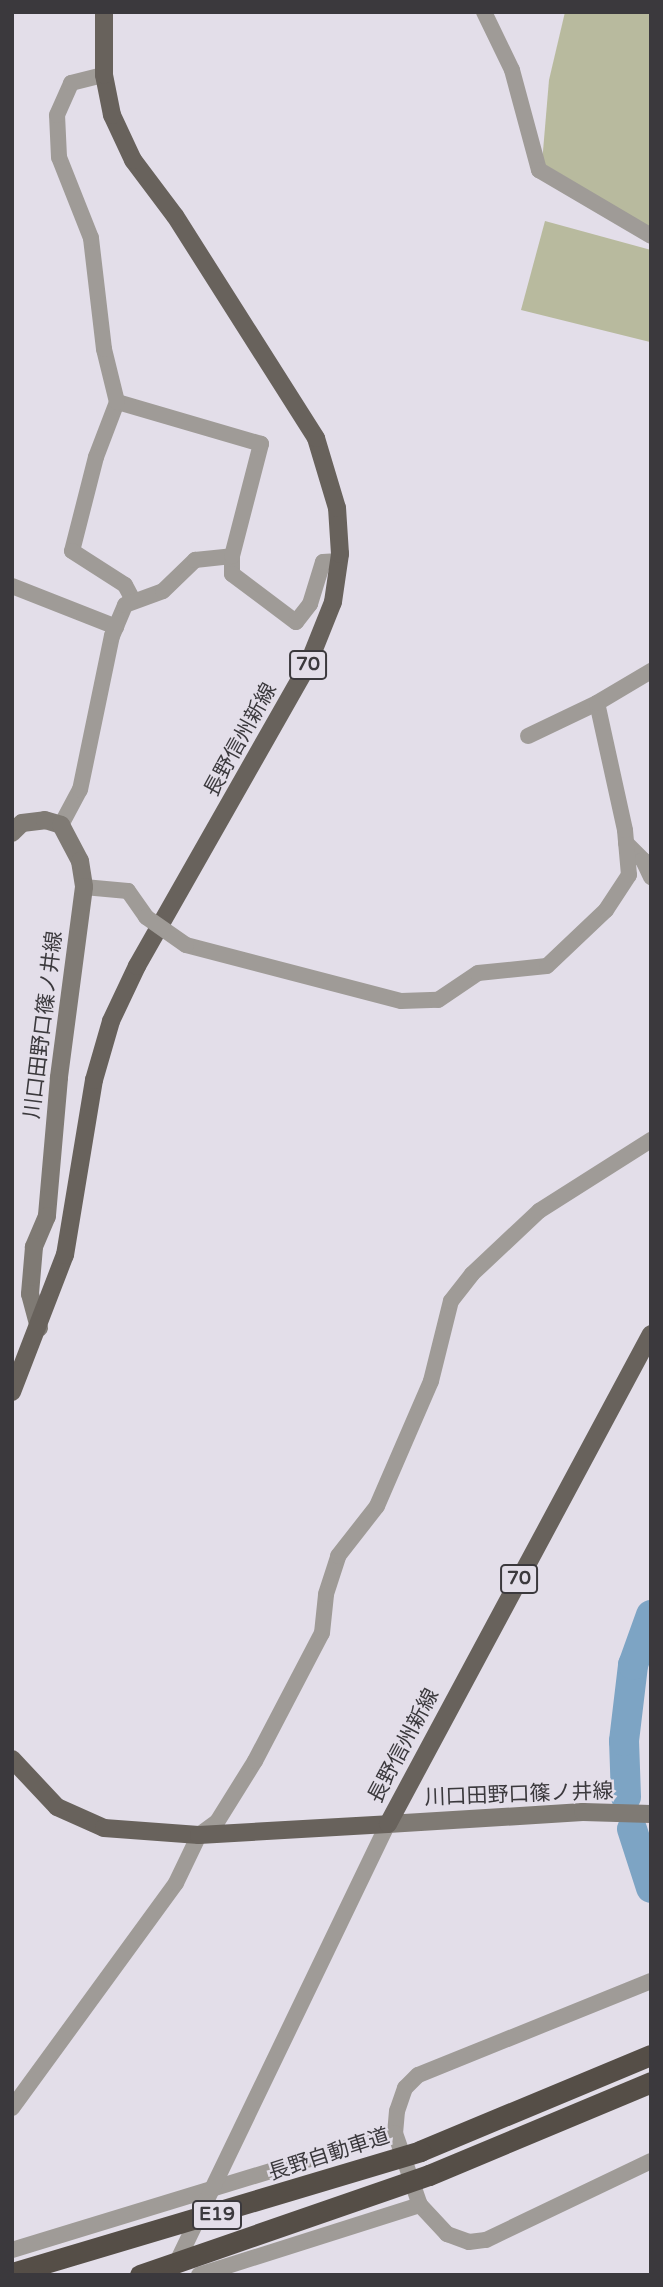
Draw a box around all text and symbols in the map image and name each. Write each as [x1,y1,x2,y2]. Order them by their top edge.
road number: 70 [289,650,327,680]
street label: 長野信州新線 [199,679,283,801]
street label: 川口田野口篠ノ井線 [20,930,68,1120]
road number: 70 [500,1564,538,1595]
street label: 長野信州新線 [363,1684,445,1808]
street label: 川口田野口篠ノ井線 [424,1779,614,1811]
street label: 長野自動車道 [265,2124,393,2186]
road number: E19 [191,2200,243,2230]

